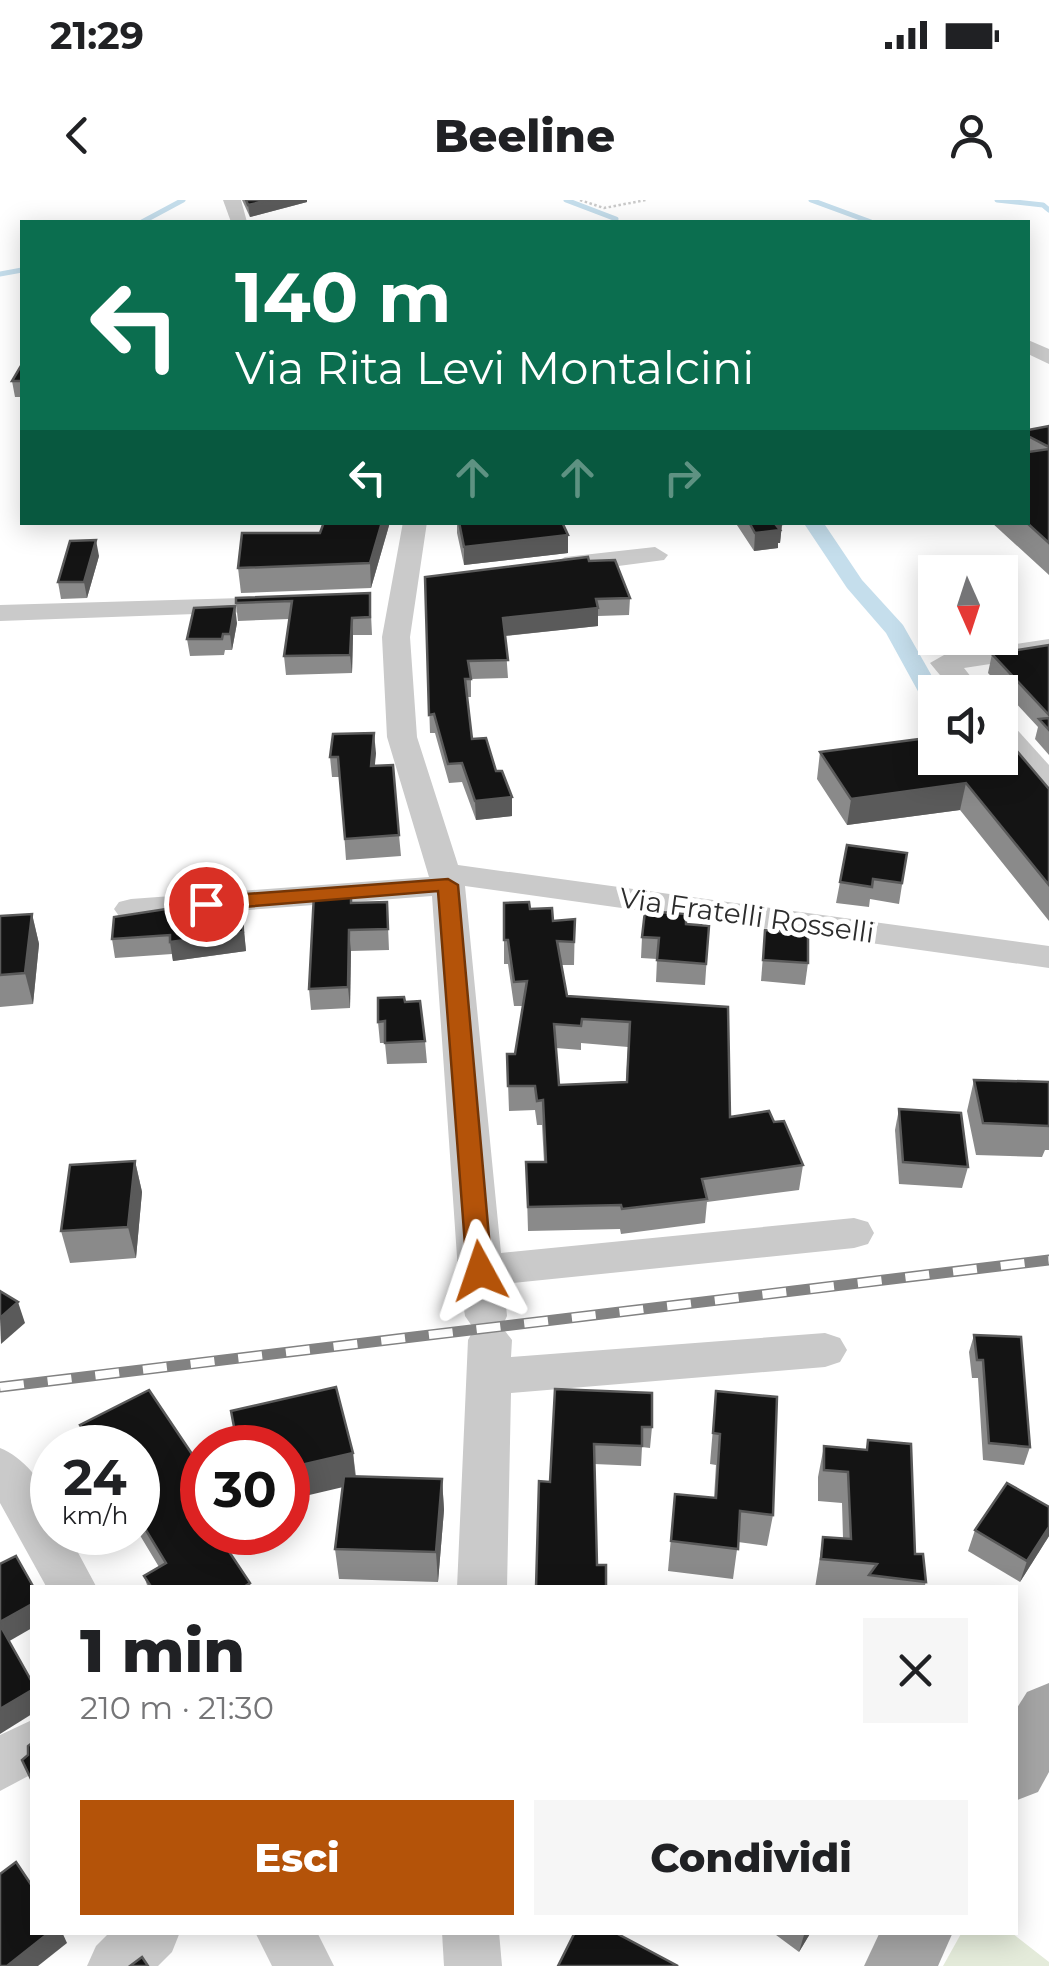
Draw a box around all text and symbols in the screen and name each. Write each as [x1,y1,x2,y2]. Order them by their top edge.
text: 21:29 [50,12,144,59]
icon: back [50,108,105,163]
text: Beeline [434,108,615,163]
icon: person [944,108,999,163]
text: 140 m [235,254,451,340]
icon: left [70,260,200,390]
text: Via Rita Levi Montalcini [235,340,754,395]
icon: left [340,450,395,505]
icon: ahead [445,450,500,505]
icon: ahead [550,450,605,505]
icon: right [655,450,710,505]
north arrow [918,555,1018,655]
map controls [918,555,1018,775]
button: sound [918,675,1018,775]
pin [164,862,249,947]
icon: arrive [179,877,234,932]
street label: Via Fratelli Rosselli [617,880,877,950]
position arrow [428,1219,532,1323]
speed limit sign: 30 [180,1425,310,1555]
text: 24 [63,1447,127,1508]
text: km/h [62,1500,128,1530]
text: 1 min [80,1614,245,1687]
button: close [863,1618,968,1723]
text: 210 m · 21:30 [80,1688,274,1727]
button: Esci [80,1800,514,1915]
button: Condividi [534,1800,968,1915]

